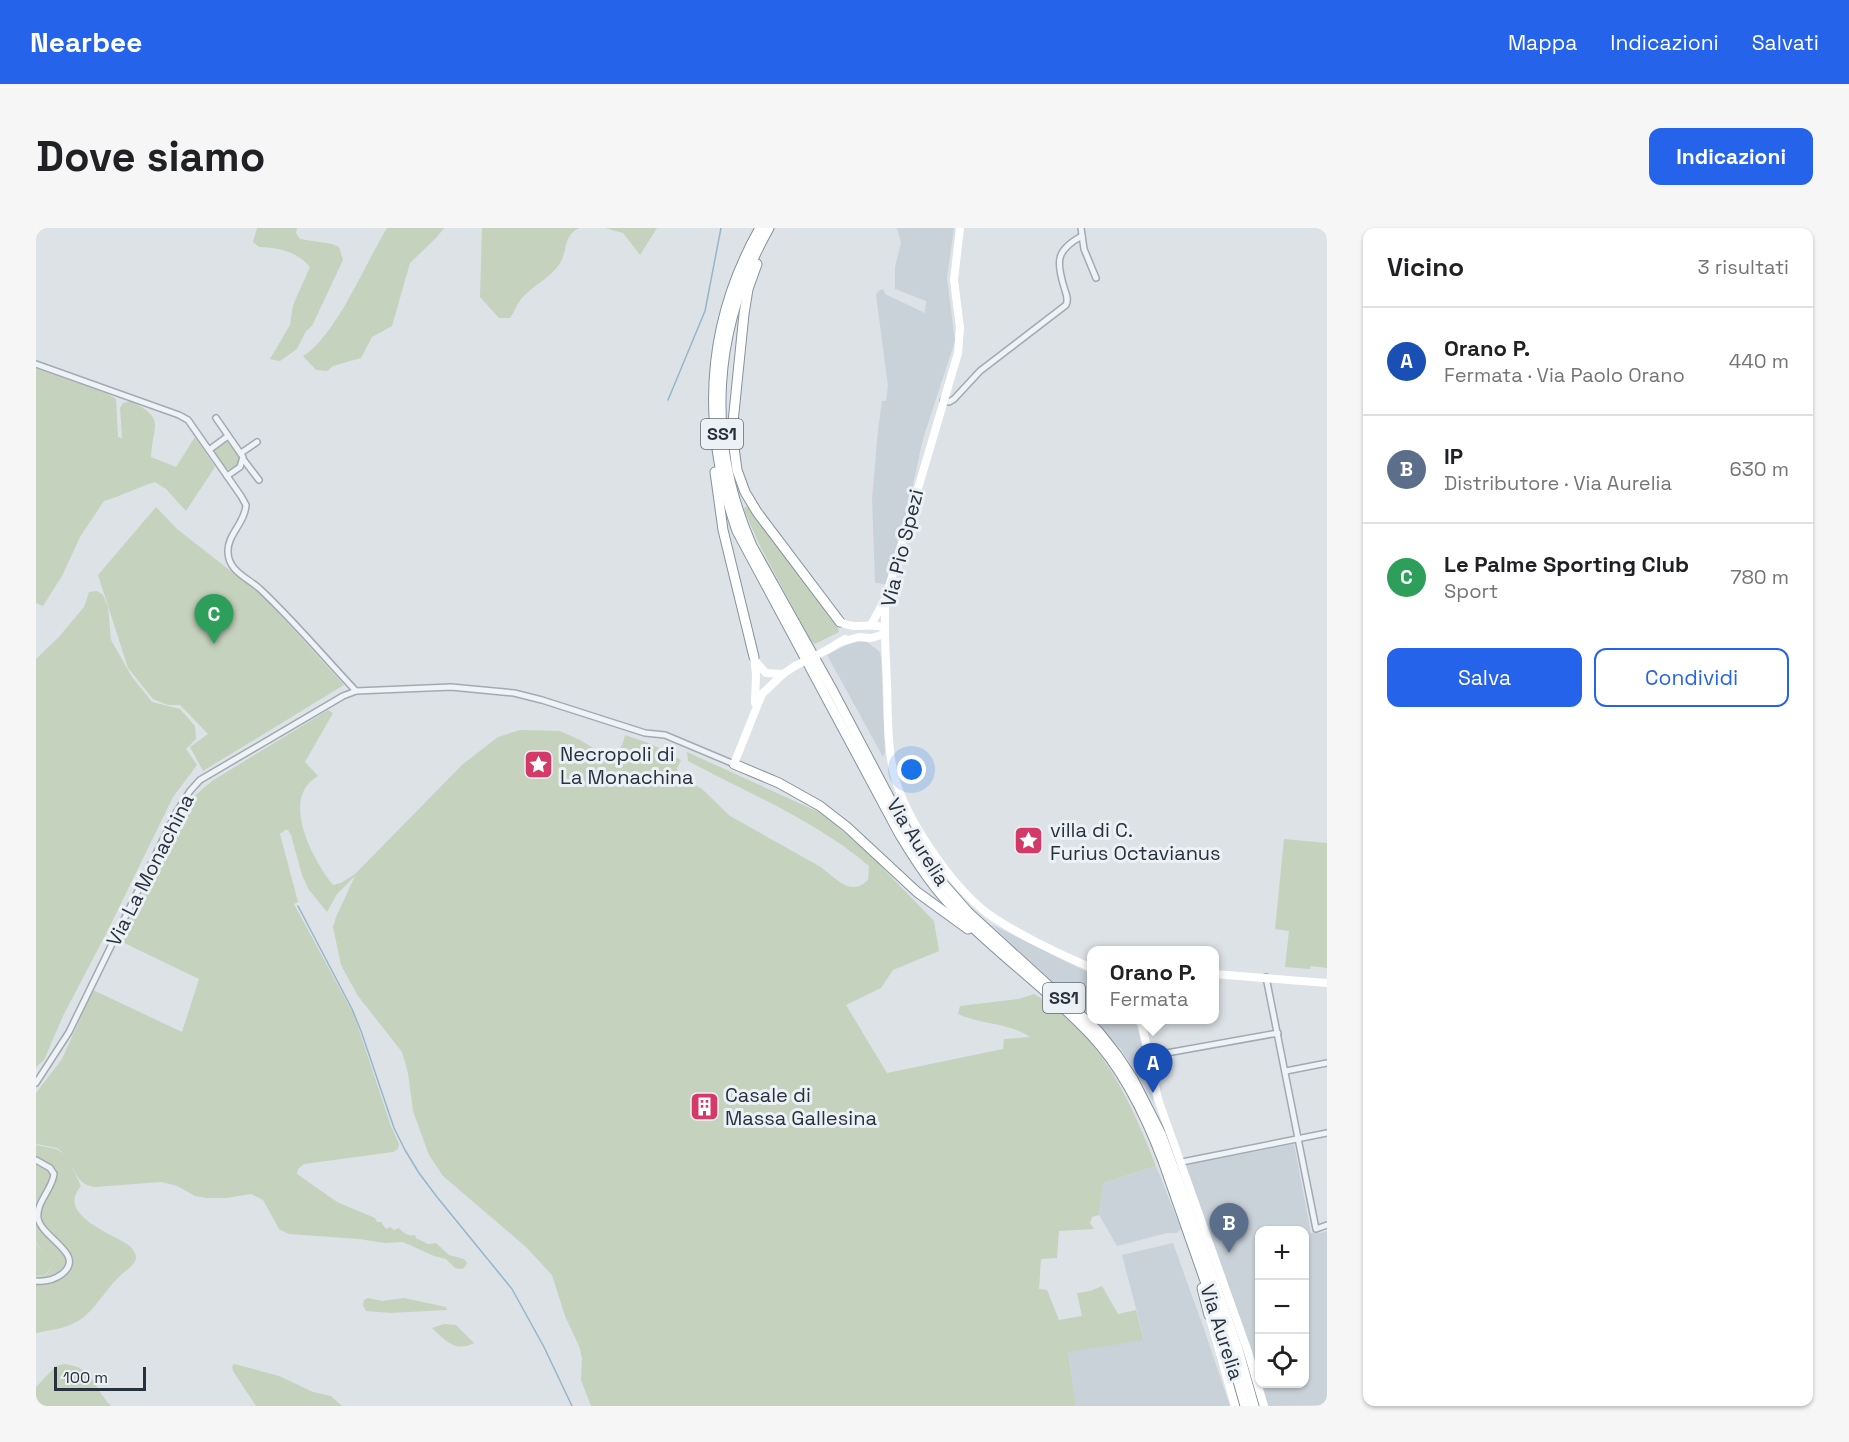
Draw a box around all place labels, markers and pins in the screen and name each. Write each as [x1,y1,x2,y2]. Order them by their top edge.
pin: C [194,594,234,644]
place label: Necropoli di La Monachina [560,741,694,790]
place icon: Necropoli di La Monachina [523,749,555,781]
place label: villa di C. Furius Octavianus [1050,817,1221,866]
place icon: villa di C. Furius Octavianus [1013,825,1045,857]
pin: A [1134,1044,1172,1093]
place label: Casale di Massa Gallesina [725,1082,877,1131]
building icon: Casale di Massa Gallesina [688,1090,720,1122]
pin: B [1210,1204,1248,1253]

